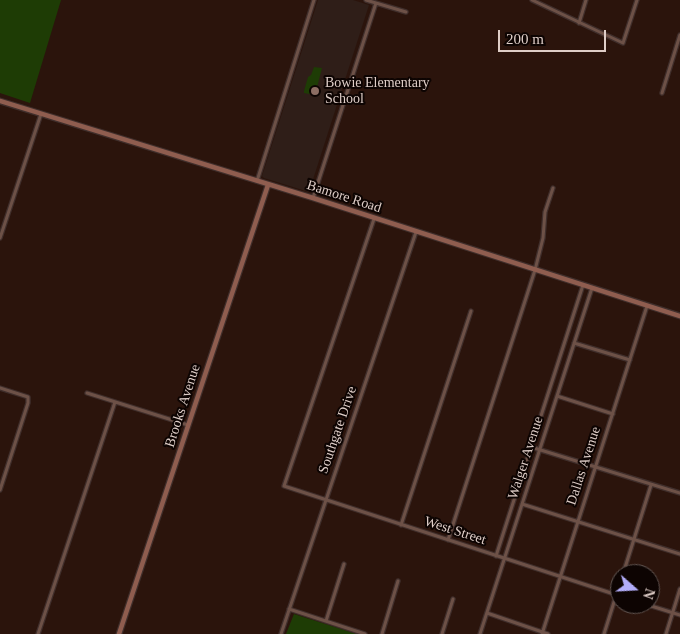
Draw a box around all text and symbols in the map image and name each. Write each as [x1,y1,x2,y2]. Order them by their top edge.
scale bar [500,20,608,52]
text: 200 m [506,31,544,47]
place label: Bowie Elementary School [325,75,430,108]
marker: Bowie Elementary School [309,85,321,97]
street label: Bamore Road [305,177,383,217]
street label: Brooks Avenue [162,362,204,450]
street label: Southgate Drive [315,384,361,476]
street label: Walger Avenue [505,414,547,502]
street label: Dallas Avenue [563,425,605,507]
street label: West Street [422,513,488,549]
north arrow [610,564,660,614]
text: N [640,586,657,601]

